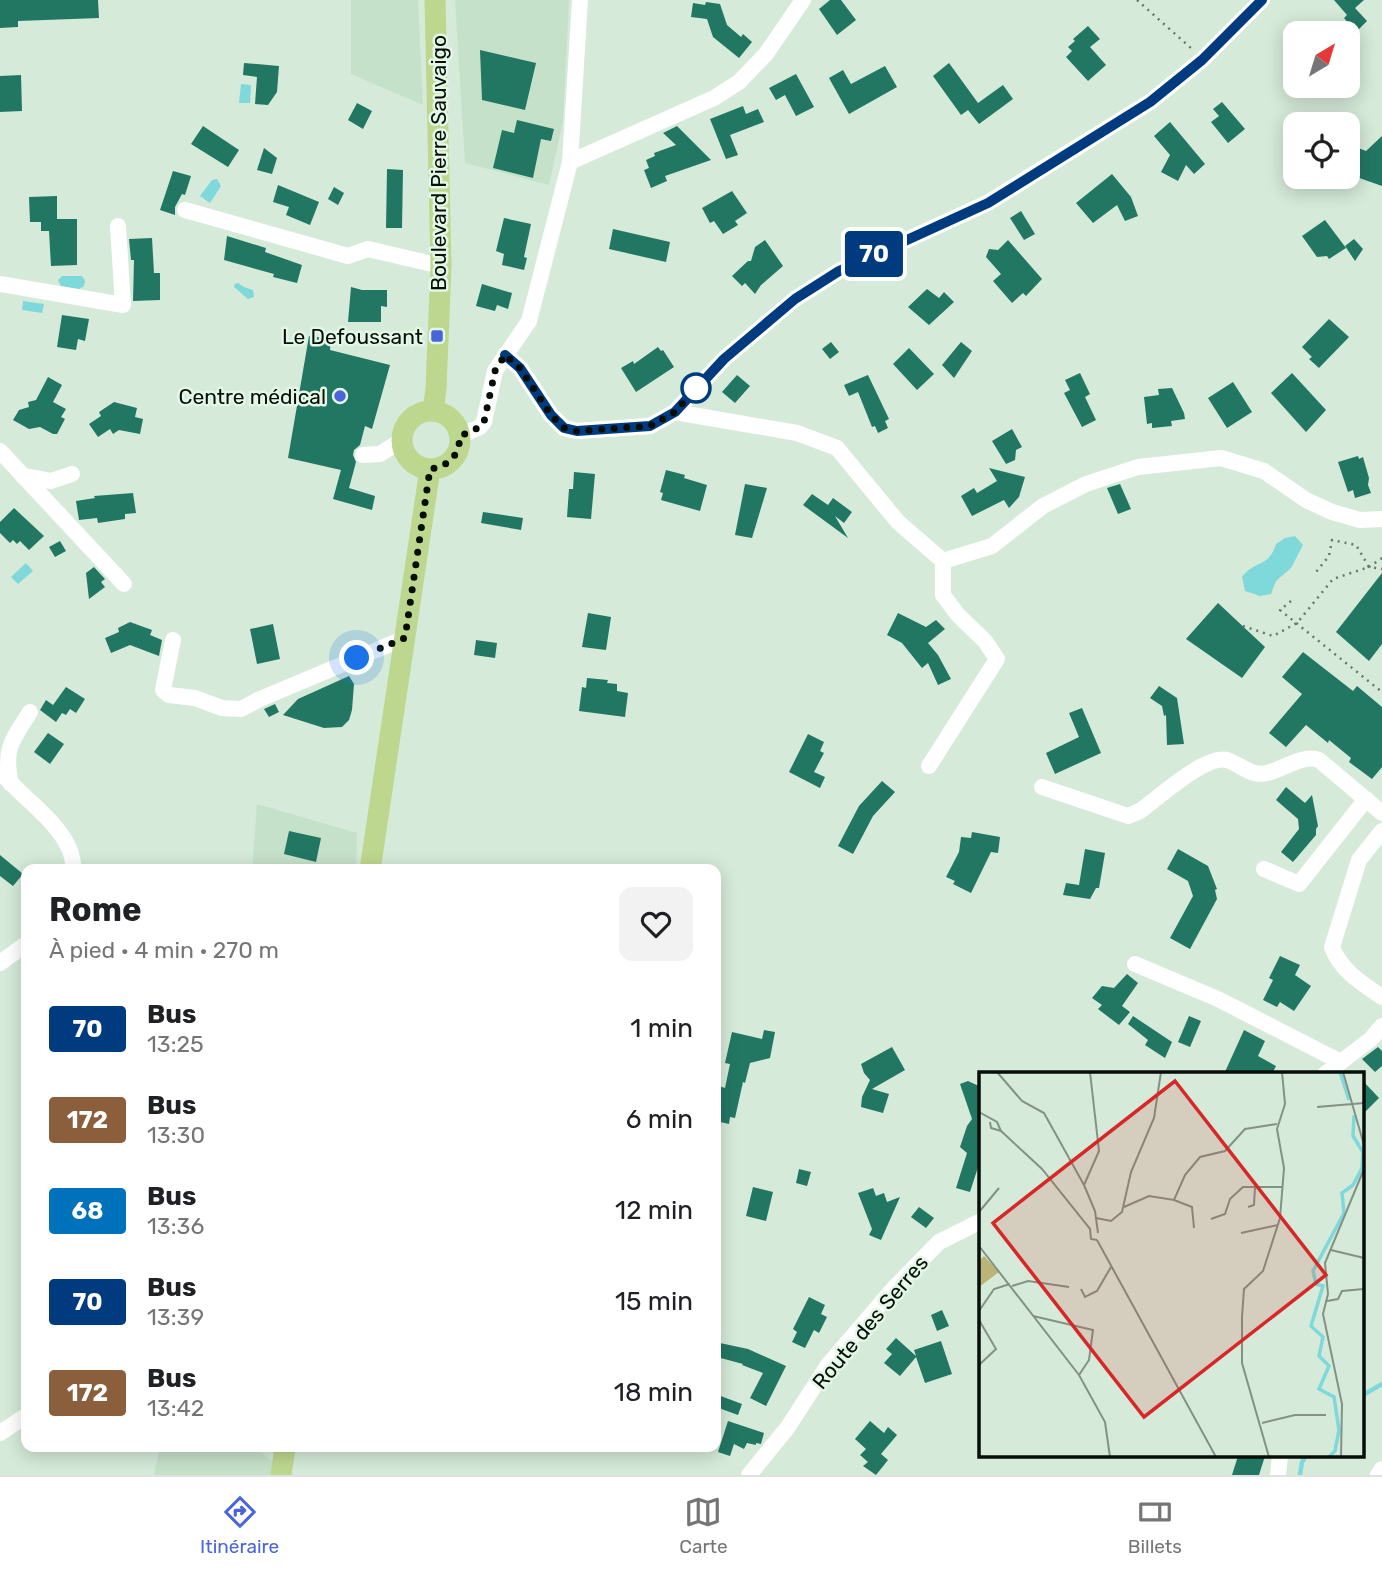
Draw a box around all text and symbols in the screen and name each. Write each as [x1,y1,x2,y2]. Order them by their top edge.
north arrow [1283,21,1360,98]
map controls [1283,21,1360,189]
street label: Boulevard Pierre Sauvaigo [426,35,451,291]
button: locate [1283,112,1360,189]
line badge: 70 [842,231,906,277]
text: 70 [859,240,889,268]
place label: Le Defoussant [282,324,423,349]
marker: Le Defoussant [429,328,445,344]
unlabelled marker [681,373,711,403]
place label: Centre médical [178,384,326,409]
marker: Centre médical [332,388,348,404]
your location [339,640,374,675]
button: heart [619,887,693,961]
text: Rome [49,890,142,929]
text: À pied · 4 min · 270 m [49,936,279,964]
text: Bus [147,999,196,1030]
text: 1 min [630,1013,693,1044]
text: 70 [72,1015,103,1043]
text: 13:25 [147,1030,204,1058]
inset map [979,1072,1364,1458]
text: Bus [147,1090,196,1121]
text: 6 min [626,1104,693,1135]
text: 172 [67,1106,108,1134]
text: 13:30 [147,1121,205,1149]
text: Bus [147,1181,196,1212]
text: 12 min [615,1195,693,1226]
text: 68 [72,1197,103,1225]
text: 13:36 [147,1212,204,1240]
street label: Route des Serres [807,1250,933,1394]
text: Bus [147,1272,196,1303]
text: 15 min [615,1286,693,1317]
text: 70 [72,1288,103,1316]
text: 13:39 [147,1303,204,1331]
text: Bus [147,1363,196,1394]
text: 18 min [614,1377,693,1408]
text: 172 [67,1379,108,1407]
text: 13:42 [147,1394,204,1422]
tab: Itinéraire [200,1493,279,1558]
tab: Carte [679,1493,728,1558]
tab: Billets [1128,1493,1182,1558]

